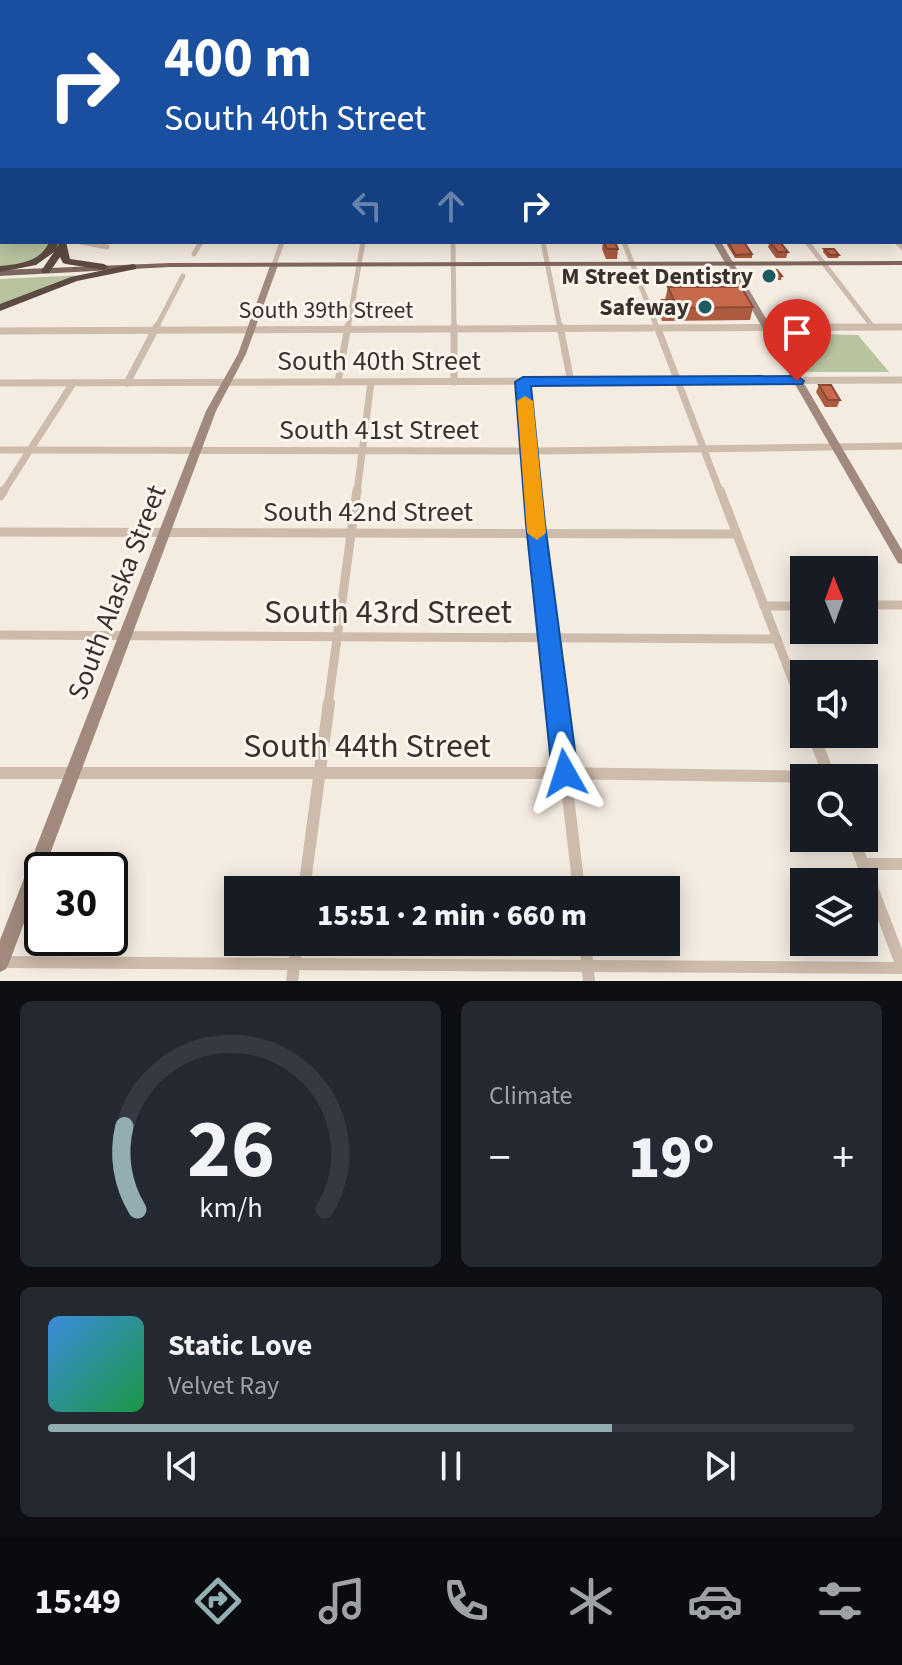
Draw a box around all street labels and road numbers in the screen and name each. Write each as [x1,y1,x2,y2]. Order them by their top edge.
street label: South 39th Street [239,293,413,328]
street label: South 40th Street [277,341,482,381]
street label: South 41st Street [279,410,479,450]
street label: South Alaska Street [58,479,177,706]
street label: South 42nd Street [263,492,474,532]
street label: South 43rd Street [264,588,512,637]
street label: South 44th Street [243,722,491,771]

